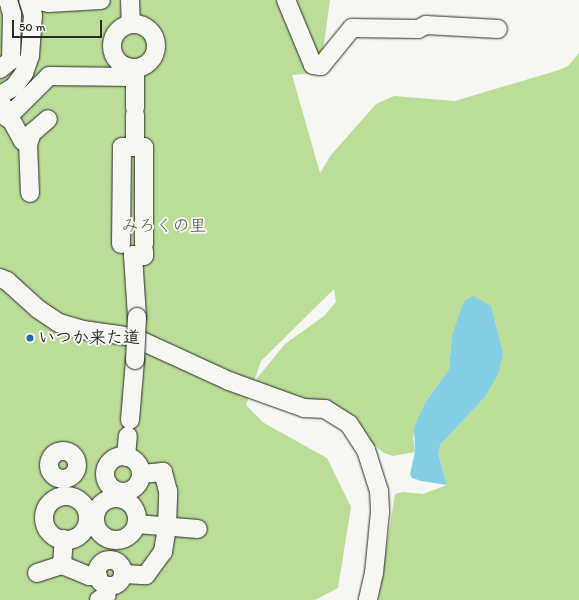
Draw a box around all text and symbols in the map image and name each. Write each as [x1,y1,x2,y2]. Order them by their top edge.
scale bar [14,12,104,38]
text: 50 m [19,20,45,34]
park label: みろくの里 [122,216,206,236]
place label: いつか来た道 [38,328,140,348]
marker: いつか来た道 [25,333,35,343]

